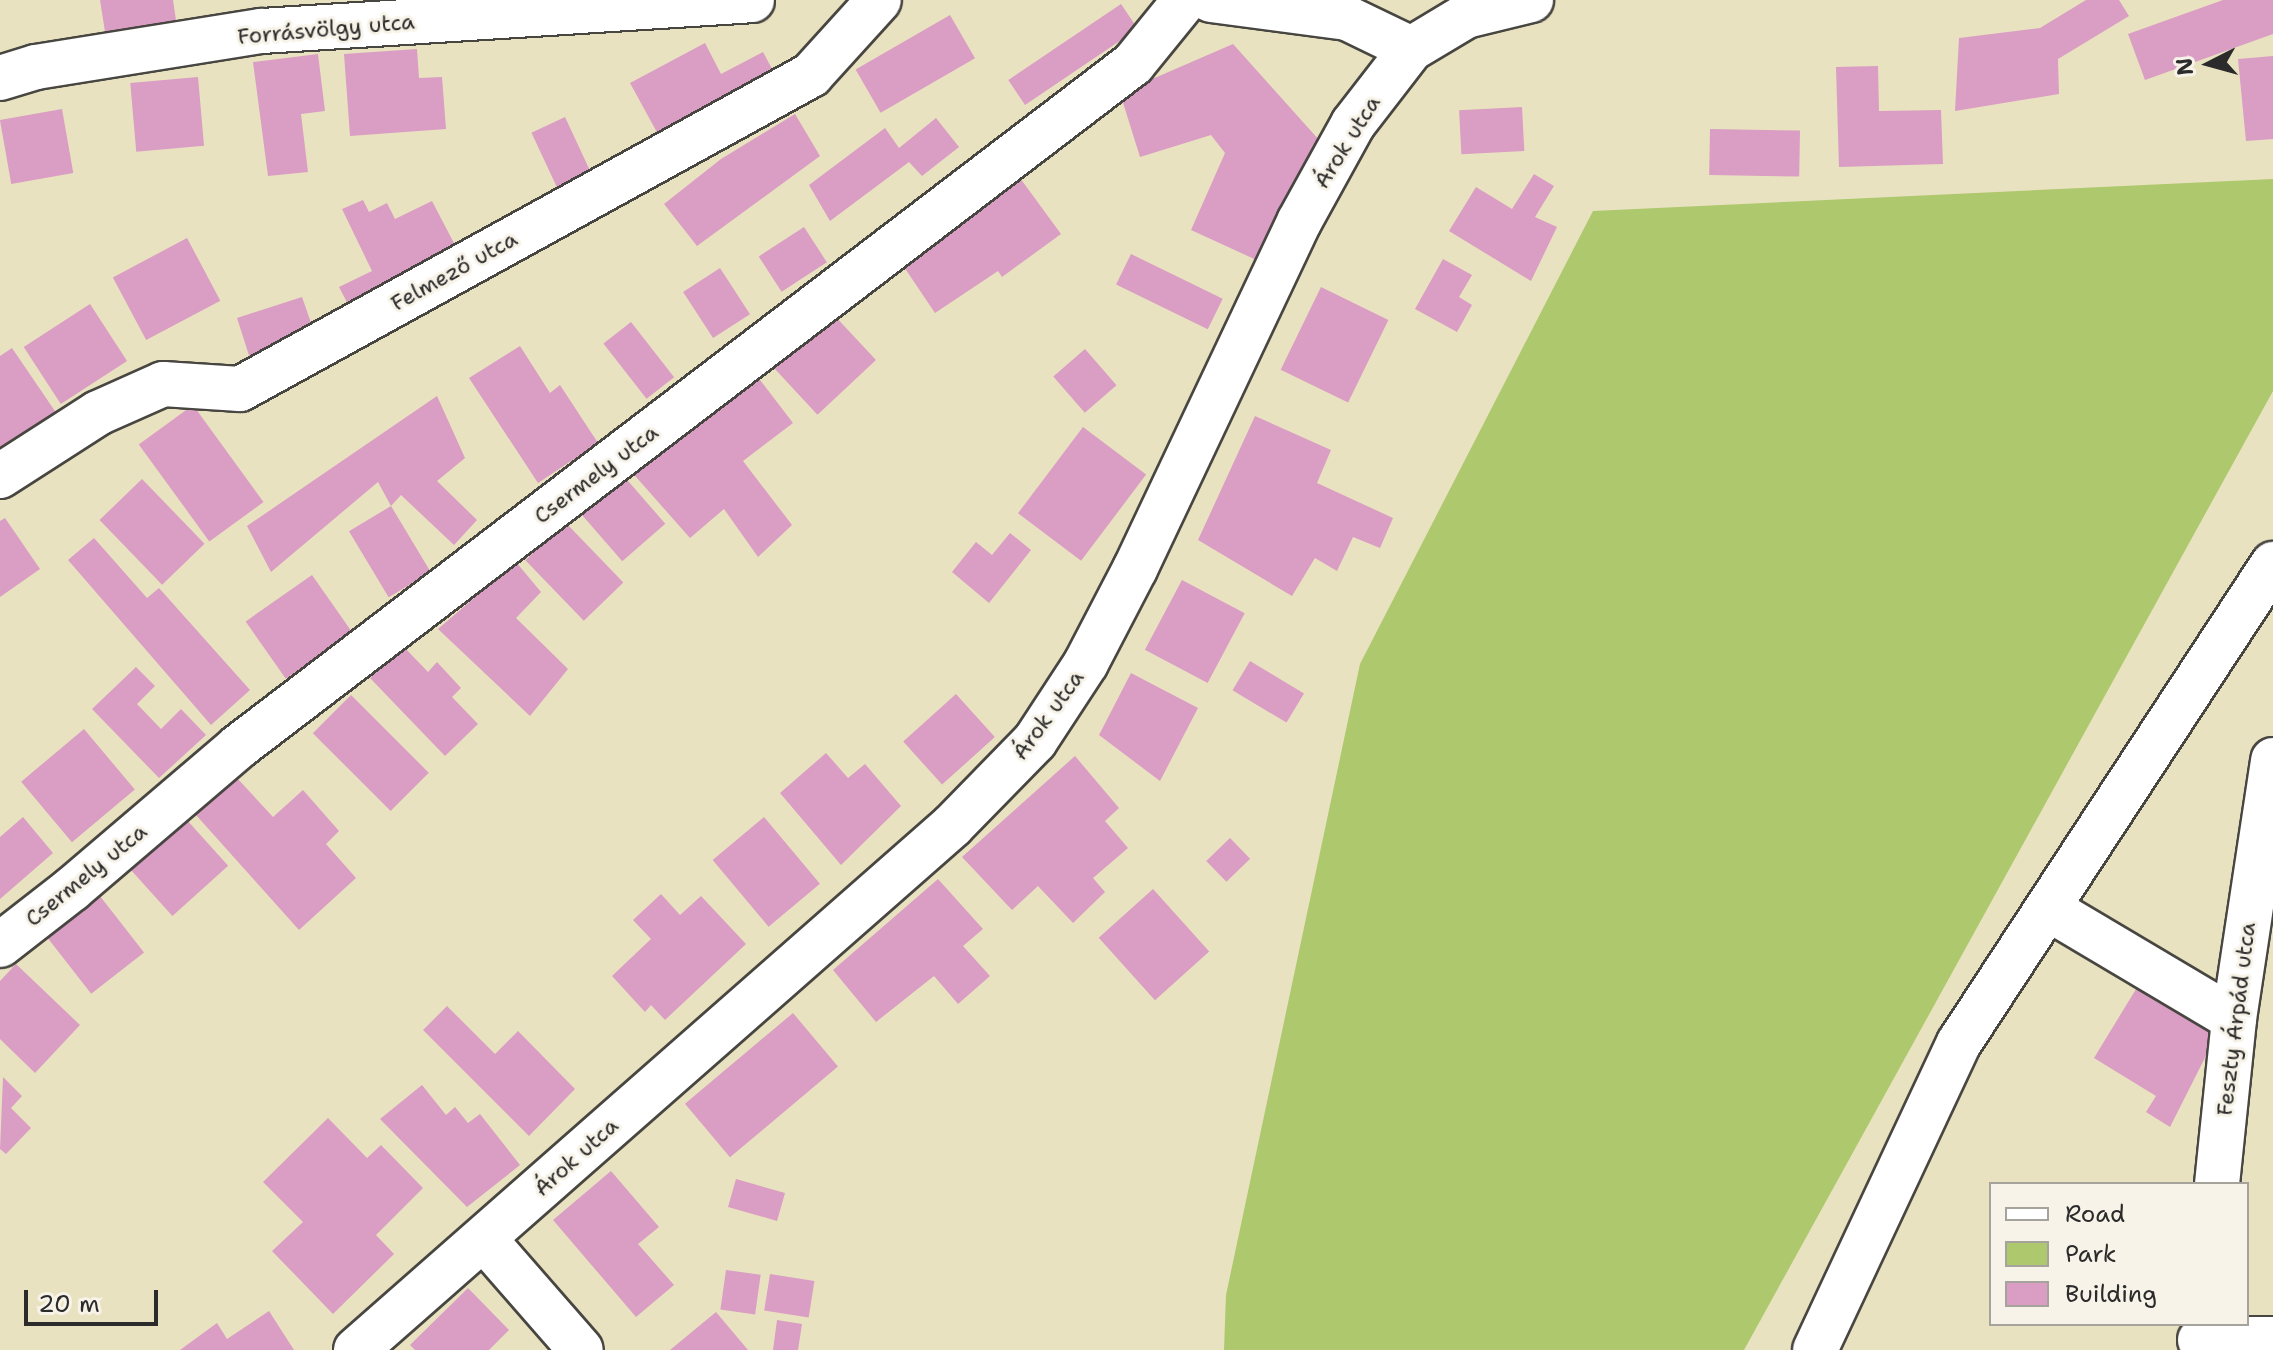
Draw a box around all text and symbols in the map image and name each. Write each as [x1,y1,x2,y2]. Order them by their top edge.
street label: Forrásvölgy utca [236,8,416,50]
north arrow [2169,24,2249,104]
text: N [2169,56,2200,77]
street label: Árok utca [1308,91,1386,193]
street label: Felmező utca [386,225,522,317]
street label: Csermely utca [529,419,663,529]
street label: Árok utca [1007,665,1089,765]
street label: Csermely utca [20,818,152,932]
street label: Feszty Árpád utca [2211,921,2261,1117]
street label: Árok utca [528,1112,624,1202]
legend [1989,1182,2249,1326]
text: Road [2065,1198,2125,1230]
text: Park [2065,1238,2117,1270]
scale bar [28,1274,162,1324]
text: Building [2065,1278,2157,1310]
text: 20 m [38,1288,100,1320]

